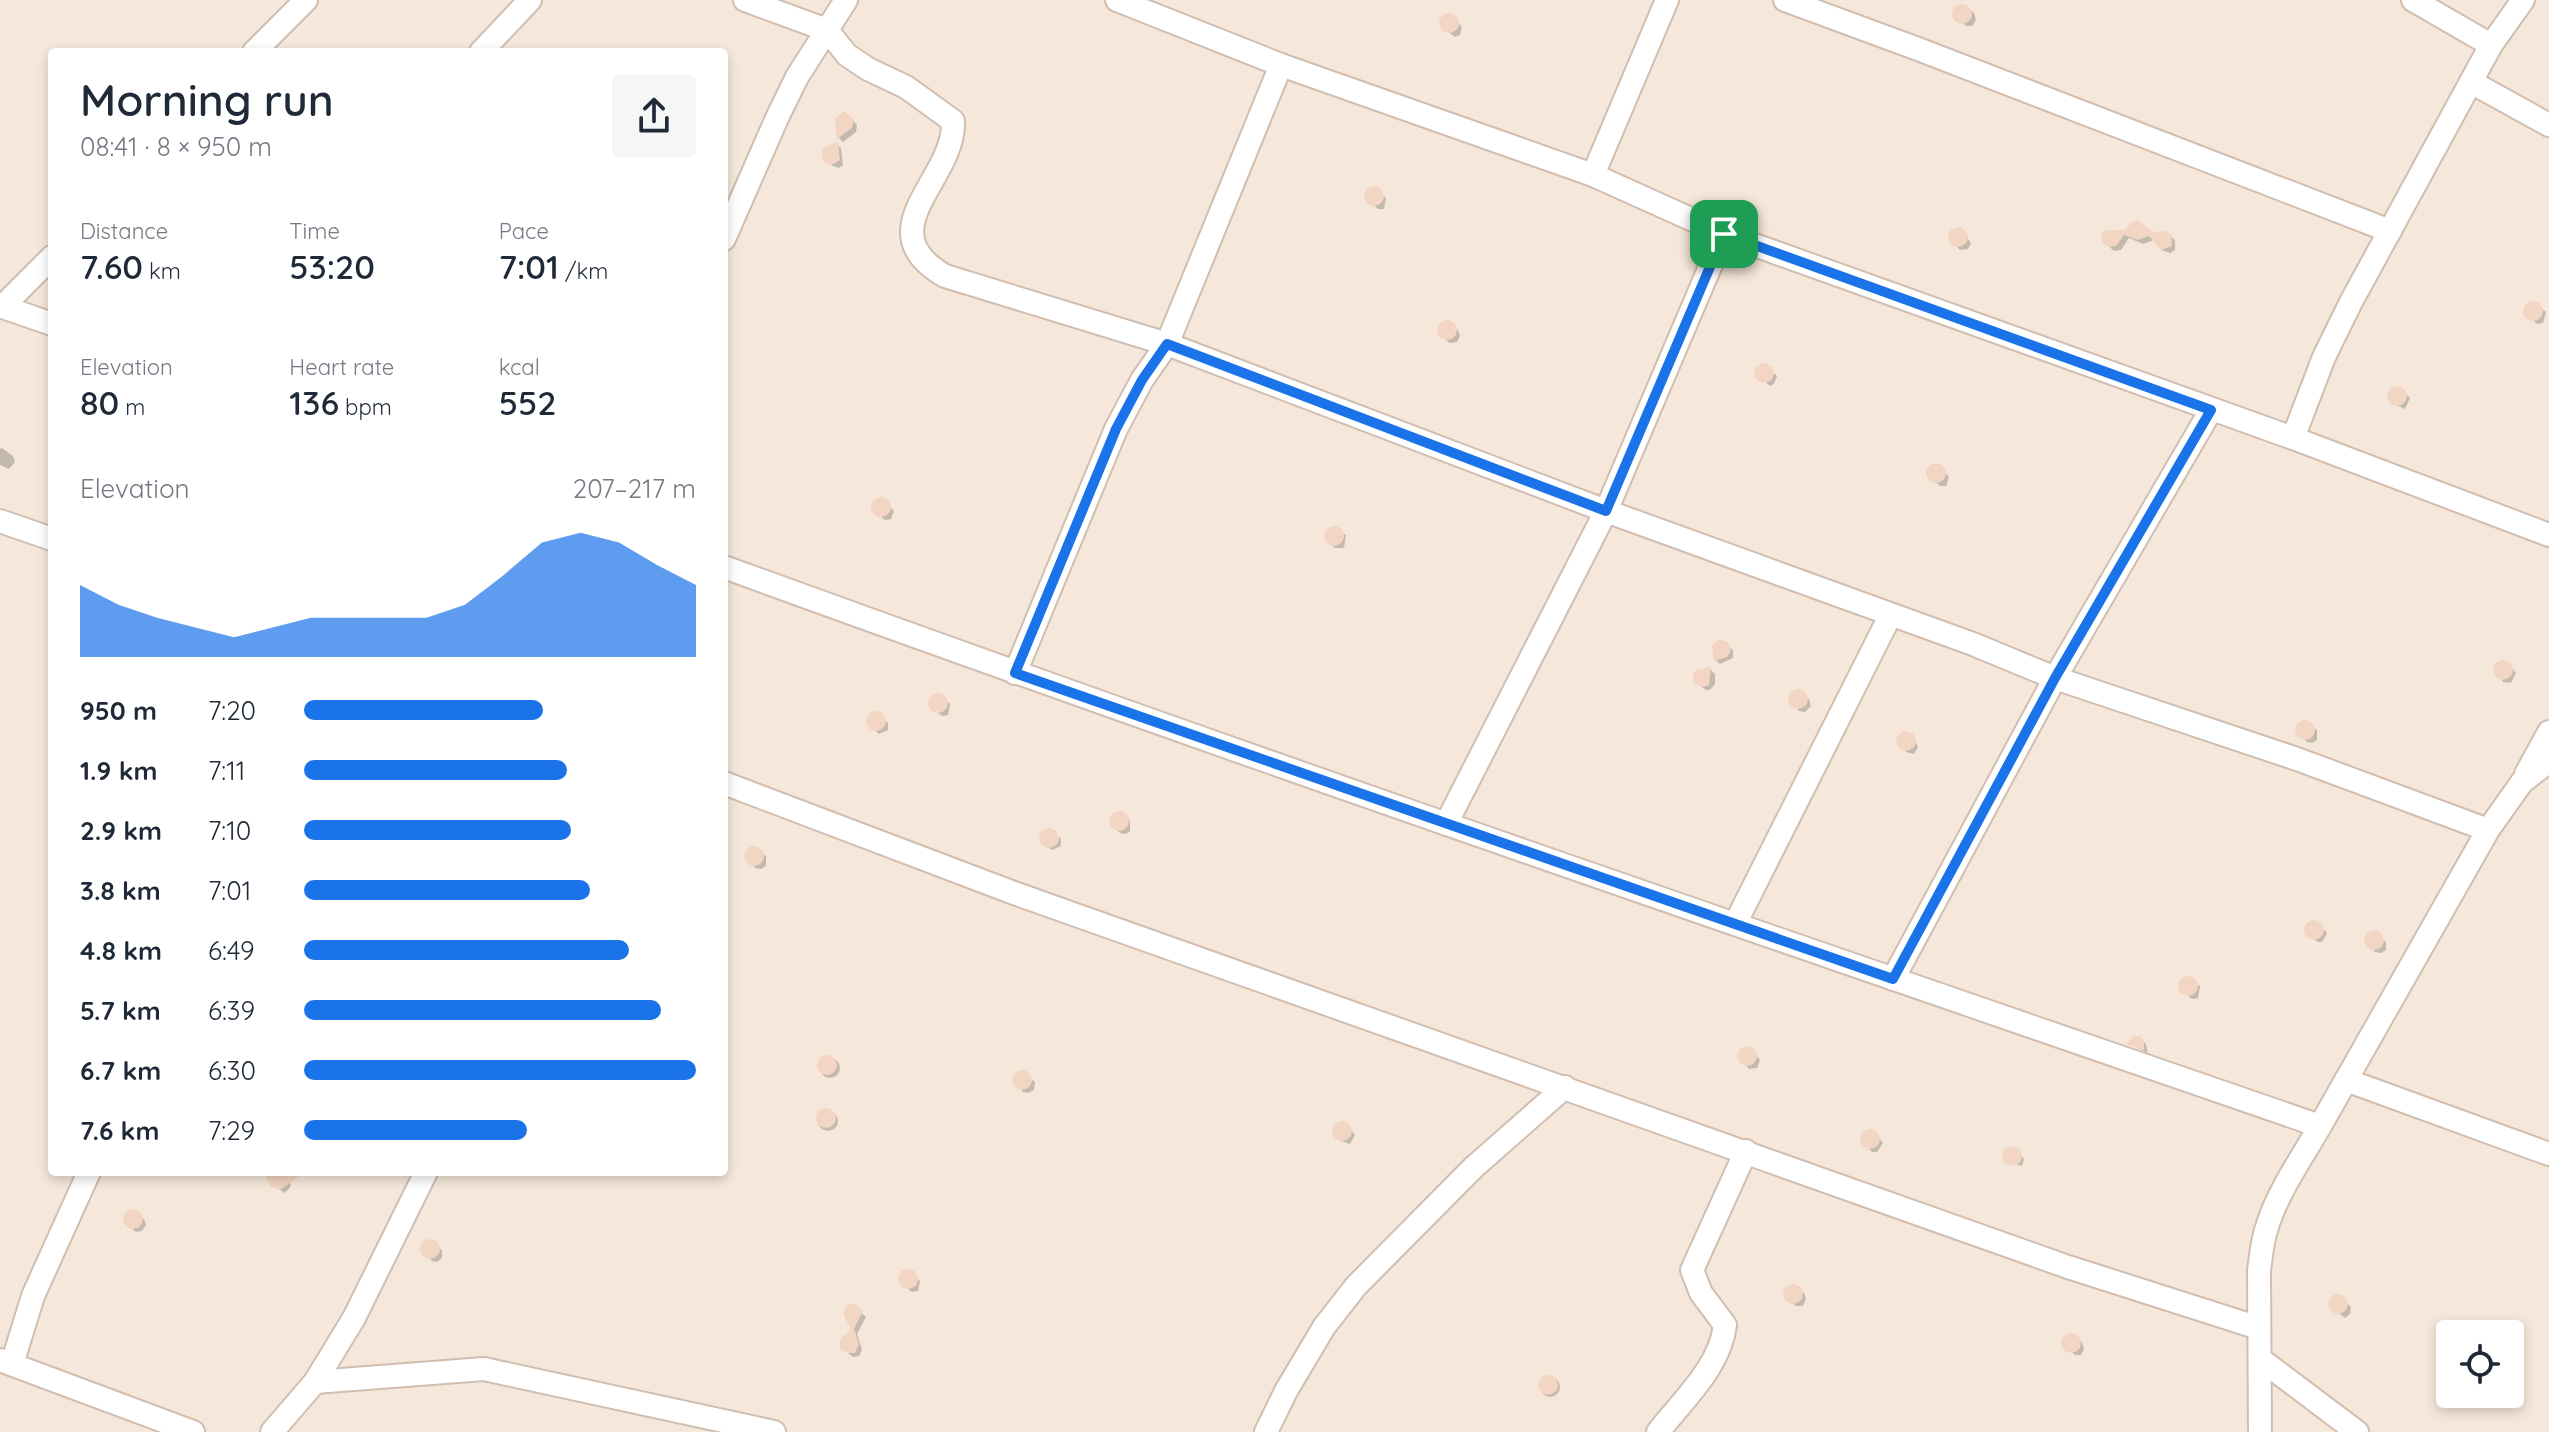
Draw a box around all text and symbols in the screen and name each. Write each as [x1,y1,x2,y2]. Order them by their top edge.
text: Morning run [80,72,334,127]
button: share [612,74,696,158]
text: 08:41 · 8 × 950 m [80,130,272,163]
pin [1690,200,1758,268]
icon: arrive [1702,212,1746,256]
text: Distance [80,217,168,245]
text: Time [289,217,340,245]
text: Pace [499,217,549,245]
text: 7.60 [80,245,143,288]
text: 53:20 [289,245,375,288]
text: 7:01 [499,245,559,288]
text: km [143,257,181,285]
text: /km [559,257,608,285]
text: Elevation [80,353,173,381]
text: Heart rate [289,353,394,381]
text: kcal [499,353,540,381]
text: 80 [80,381,119,424]
text: 136 [289,381,339,424]
text: 552 [499,381,556,424]
text: m [119,393,145,421]
text: bpm [339,393,392,421]
text: Elevation [80,472,190,505]
text: 207–217 m [573,472,696,505]
text: 950 m [80,694,157,727]
text: 7:20 [208,694,256,727]
text: 1.9 km [80,754,157,787]
text: 7:11 [208,754,245,787]
text: 2.9 km [80,814,162,847]
text: 7:10 [208,814,251,847]
text: 3.8 km [80,874,161,907]
text: 7:01 [208,874,251,907]
text: 4.8 km [80,934,162,967]
text: 6:49 [208,934,255,967]
text: 5.7 km [80,994,161,1027]
text: 6:39 [208,994,255,1027]
text: 6.7 km [80,1054,161,1087]
text: 6:30 [208,1054,256,1087]
text: 7.6 km [80,1114,159,1147]
text: 7:29 [208,1114,255,1147]
map controls [2436,1320,2524,1408]
button: locate [2436,1320,2524,1408]

